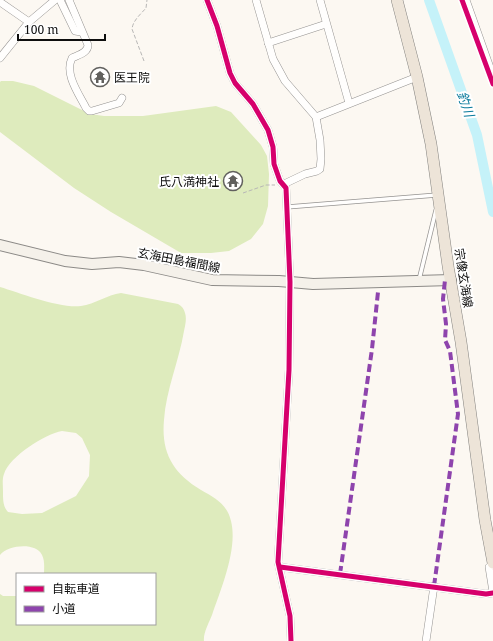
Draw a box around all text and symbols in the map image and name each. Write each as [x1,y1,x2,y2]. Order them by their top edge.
scale bar [18,16,105,42]
text: 100 m [24,21,59,38]
temple icon: 医王院 [89,66,111,88]
place label: 医王院 [114,69,150,86]
water label: 釣川 [453,89,479,121]
temple icon: 氏八満神社 [222,170,244,192]
place label: 氏八満神社 [159,173,219,190]
street label: 玄海田島福間線 [136,244,222,276]
street label: 宗像玄海線 [451,247,477,309]
legend [16,573,156,625]
text: 自転車道 [52,580,100,597]
text: 小道 [52,600,76,617]

